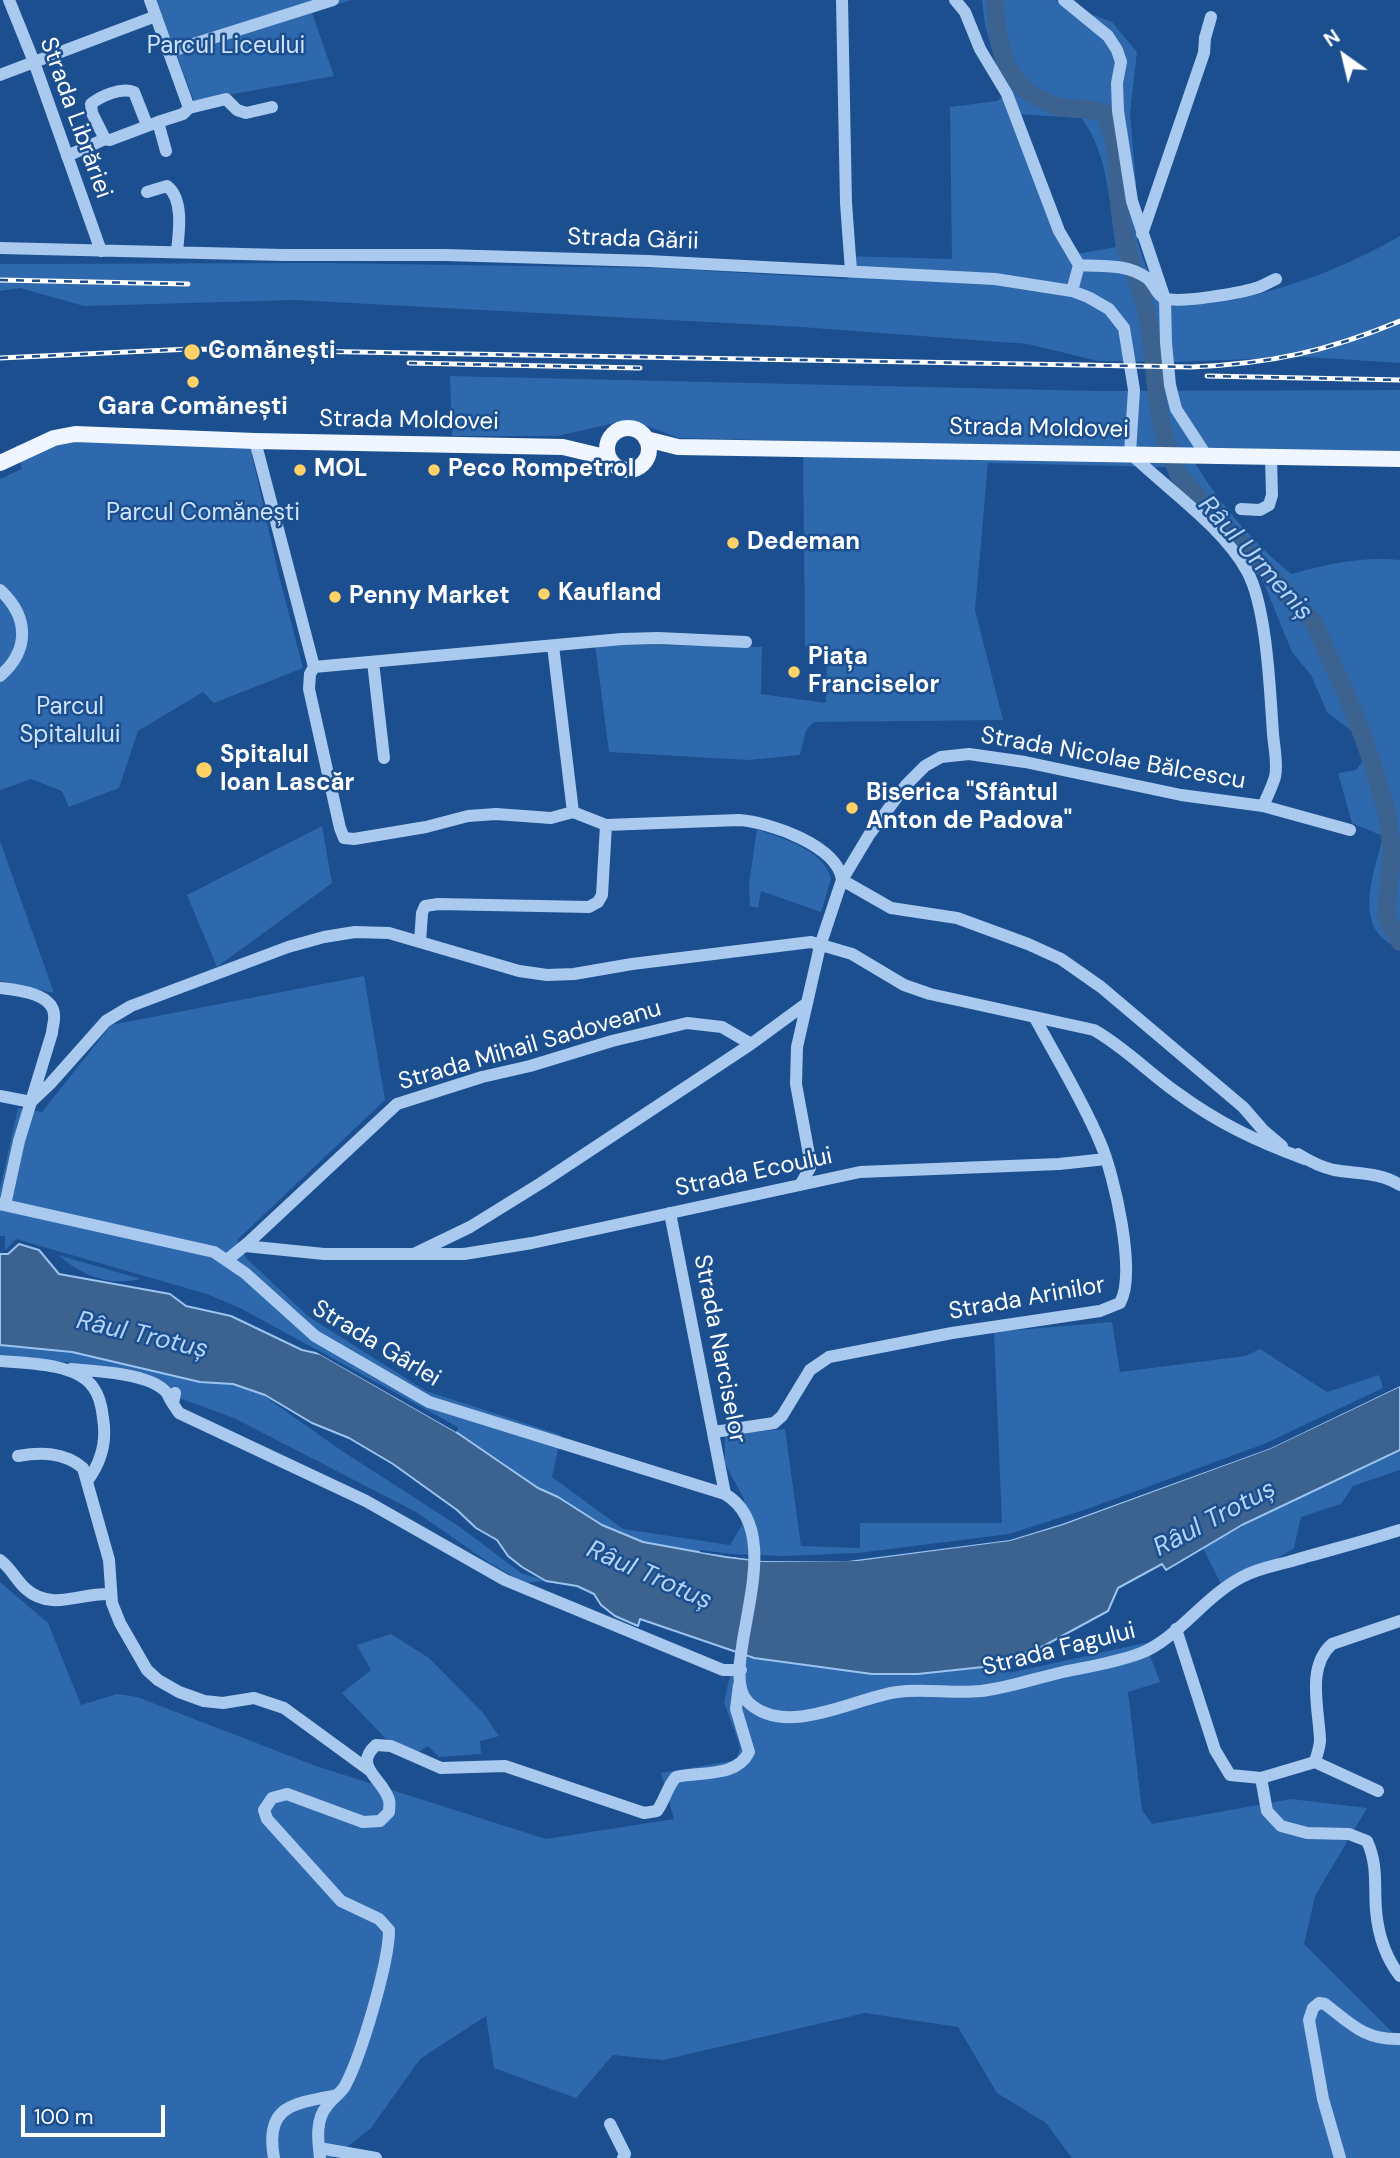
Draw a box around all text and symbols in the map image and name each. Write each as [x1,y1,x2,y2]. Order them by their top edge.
north arrow [1309,21,1379,91]
text: N [1319,24,1345,52]
park label: Parcul Liceului [147,33,305,61]
street label: Strada Librăriei [33,34,117,202]
street label: Strada Gării [567,223,699,257]
place label: Comănești [208,338,336,366]
marker: Comănești [182,342,202,362]
marker: Gara Comănești [185,374,201,390]
place label: Gara Comănești [98,394,288,422]
street label: Strada Moldovei [319,405,499,437]
street label: Strada Moldovei [949,413,1129,445]
place label: MOL [314,456,367,484]
place label: Peco Rompetrol [448,456,634,484]
marker: MOL [292,462,308,478]
marker: Peco Rompetrol [426,462,442,478]
water label: Râul Urmeniș [1191,490,1319,628]
park label: Parcul Comănești [106,500,300,528]
place label: Dedeman [747,529,860,557]
marker: Dedeman [725,535,741,551]
place label: Kaufland [558,580,662,608]
place label: Penny Market [349,583,510,611]
marker: Kaufland [536,586,552,602]
marker: Penny Market [327,589,343,605]
place label: Piața Franciselor [808,644,939,700]
marker: Piața Franciselor [786,664,802,680]
park label: Parcul Spitalului [19,694,121,750]
street label: Strada Nicolae Bălcescu [978,722,1248,796]
place label: Spitalul Ioan Lascăr [220,742,354,798]
marker: Spitalul Ioan Lascăr [194,760,214,780]
place label: Biserica "Sfântul Anton de Padova" [866,780,1072,836]
marker: Biserica "Sfântul Anton de Padova" [844,800,860,816]
street label: Strada Mihail Sadoveanu [395,995,665,1097]
street label: Strada Ecoului [673,1142,835,1204]
street label: Strada Narciselor [687,1252,751,1446]
street label: Strada Arinilor [947,1271,1107,1327]
street label: Strada Gârlei [307,1294,445,1394]
water label: Râul Trotuș [73,1306,211,1366]
water label: Râul Trotuș [1149,1474,1281,1564]
water label: Râul Trotuș [582,1535,716,1617]
street label: Strada Fagului [979,1617,1139,1683]
scale bar [24,2092,168,2136]
text: 100 m [34,2103,94,2131]

